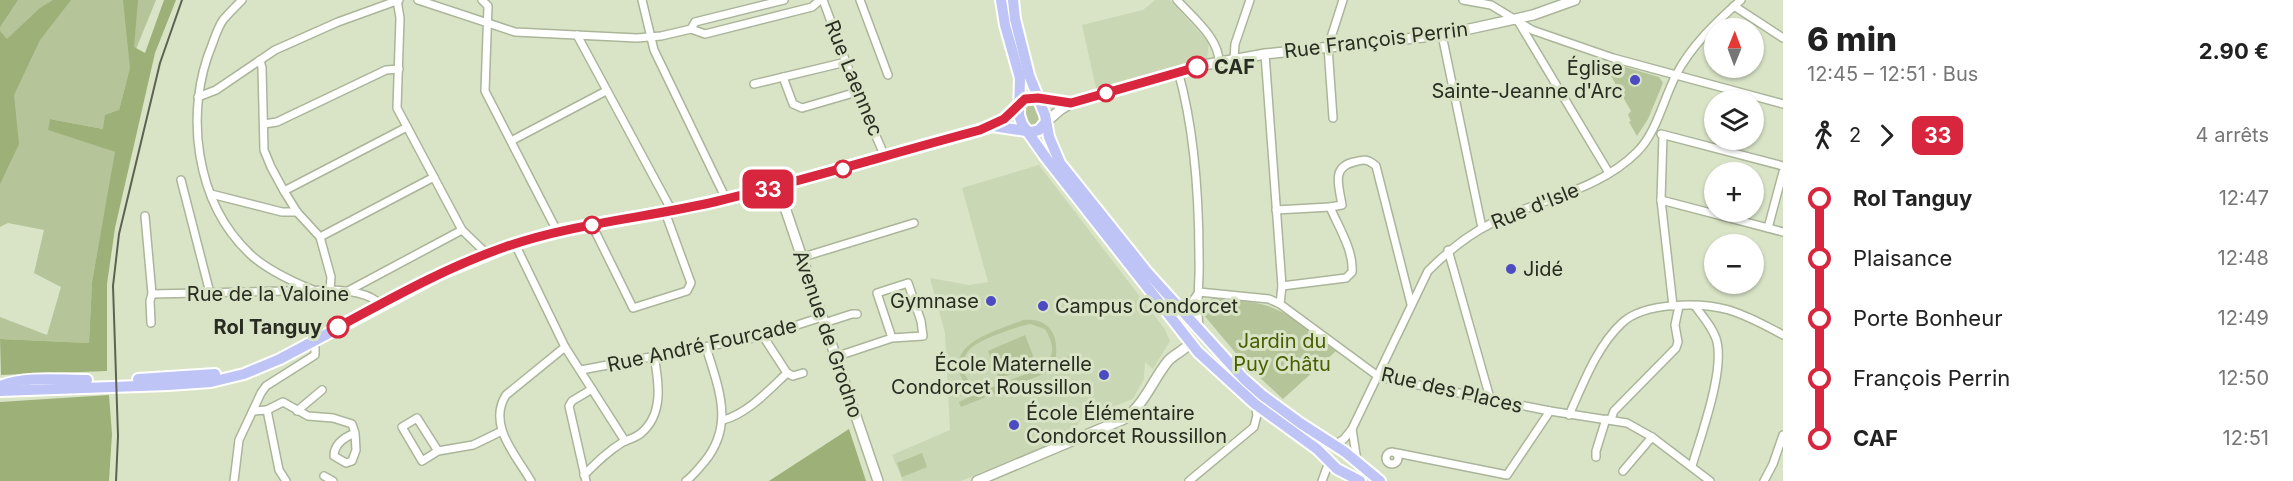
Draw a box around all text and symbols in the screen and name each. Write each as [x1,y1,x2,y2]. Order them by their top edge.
street label: Rue Laennec [820,17,888,139]
street label: Rue François Perrin [1283,17,1469,63]
north arrow [1704,18,1764,78]
map controls [1704,18,1764,294]
text: 6 min [1807,19,1897,59]
text: 2.90 € [2199,38,2269,64]
place label: CAF [1214,55,1255,79]
place label: Église Sainte-Jeanne d'Arc [1431,55,1623,103]
marker: CAF [1186,56,1208,78]
text: 12:45 – 12:51 · Bus [1807,62,1978,86]
marker: Église Sainte-Jeanne d'Arc [1628,73,1642,87]
unlabelled marker [1097,84,1115,102]
button: layers [1704,90,1764,150]
icon: walk [1807,119,1840,152]
icon: forward [1870,119,1903,152]
text: 2 [1849,123,1861,147]
text: 33 [1924,123,1951,148]
text: 4 arrêts [2196,123,2269,147]
unlabelled marker [834,160,852,178]
button: + [1704,162,1764,222]
line badge: 33 [741,170,795,208]
text: 33 [754,177,782,202]
street label: Rue d'Isle [1488,178,1582,234]
text: Rol Tanguy [1853,185,1972,211]
text: 12:47 [2219,186,2269,210]
unlabelled marker [583,216,601,234]
button: − [1704,234,1764,294]
text: Plaisance [1853,245,1952,271]
text: 12:48 [2218,246,2269,270]
street label: Avenue de Grodno [788,247,868,421]
place label: Jidé [1523,257,1563,281]
marker: Jidé [1504,262,1518,276]
street label: Rue de la Valoine [187,282,349,306]
place label: Gymnase [890,289,979,313]
marker: Gymnase [984,294,998,308]
place label: Campus Condorcet [1055,294,1239,318]
marker: Campus Condorcet [1036,299,1050,313]
text: Porte Bonheur [1853,305,2002,331]
text: 12:49 [2218,306,2269,330]
street label: Rue André Fourcade [605,313,799,377]
place label: Rol Tanguy [214,315,322,339]
marker: Rol Tanguy [327,316,349,338]
park label: Jardin du Puy Châtu [1233,329,1331,376]
place label: École Maternelle Condorcet Roussillon [891,351,1092,399]
street label: Rue des Places [1379,362,1525,418]
text: François Perrin [1853,365,2010,391]
text: 12:50 [2218,366,2269,390]
marker: École Maternelle Condorcet Roussillon [1097,368,1111,382]
place label: École Élémentaire Condorcet Roussillon [1026,400,1227,448]
marker: École Élémentaire Condorcet Roussillon [1007,418,1021,432]
text: CAF [1853,425,1898,451]
text: 12:51 [2223,426,2269,450]

